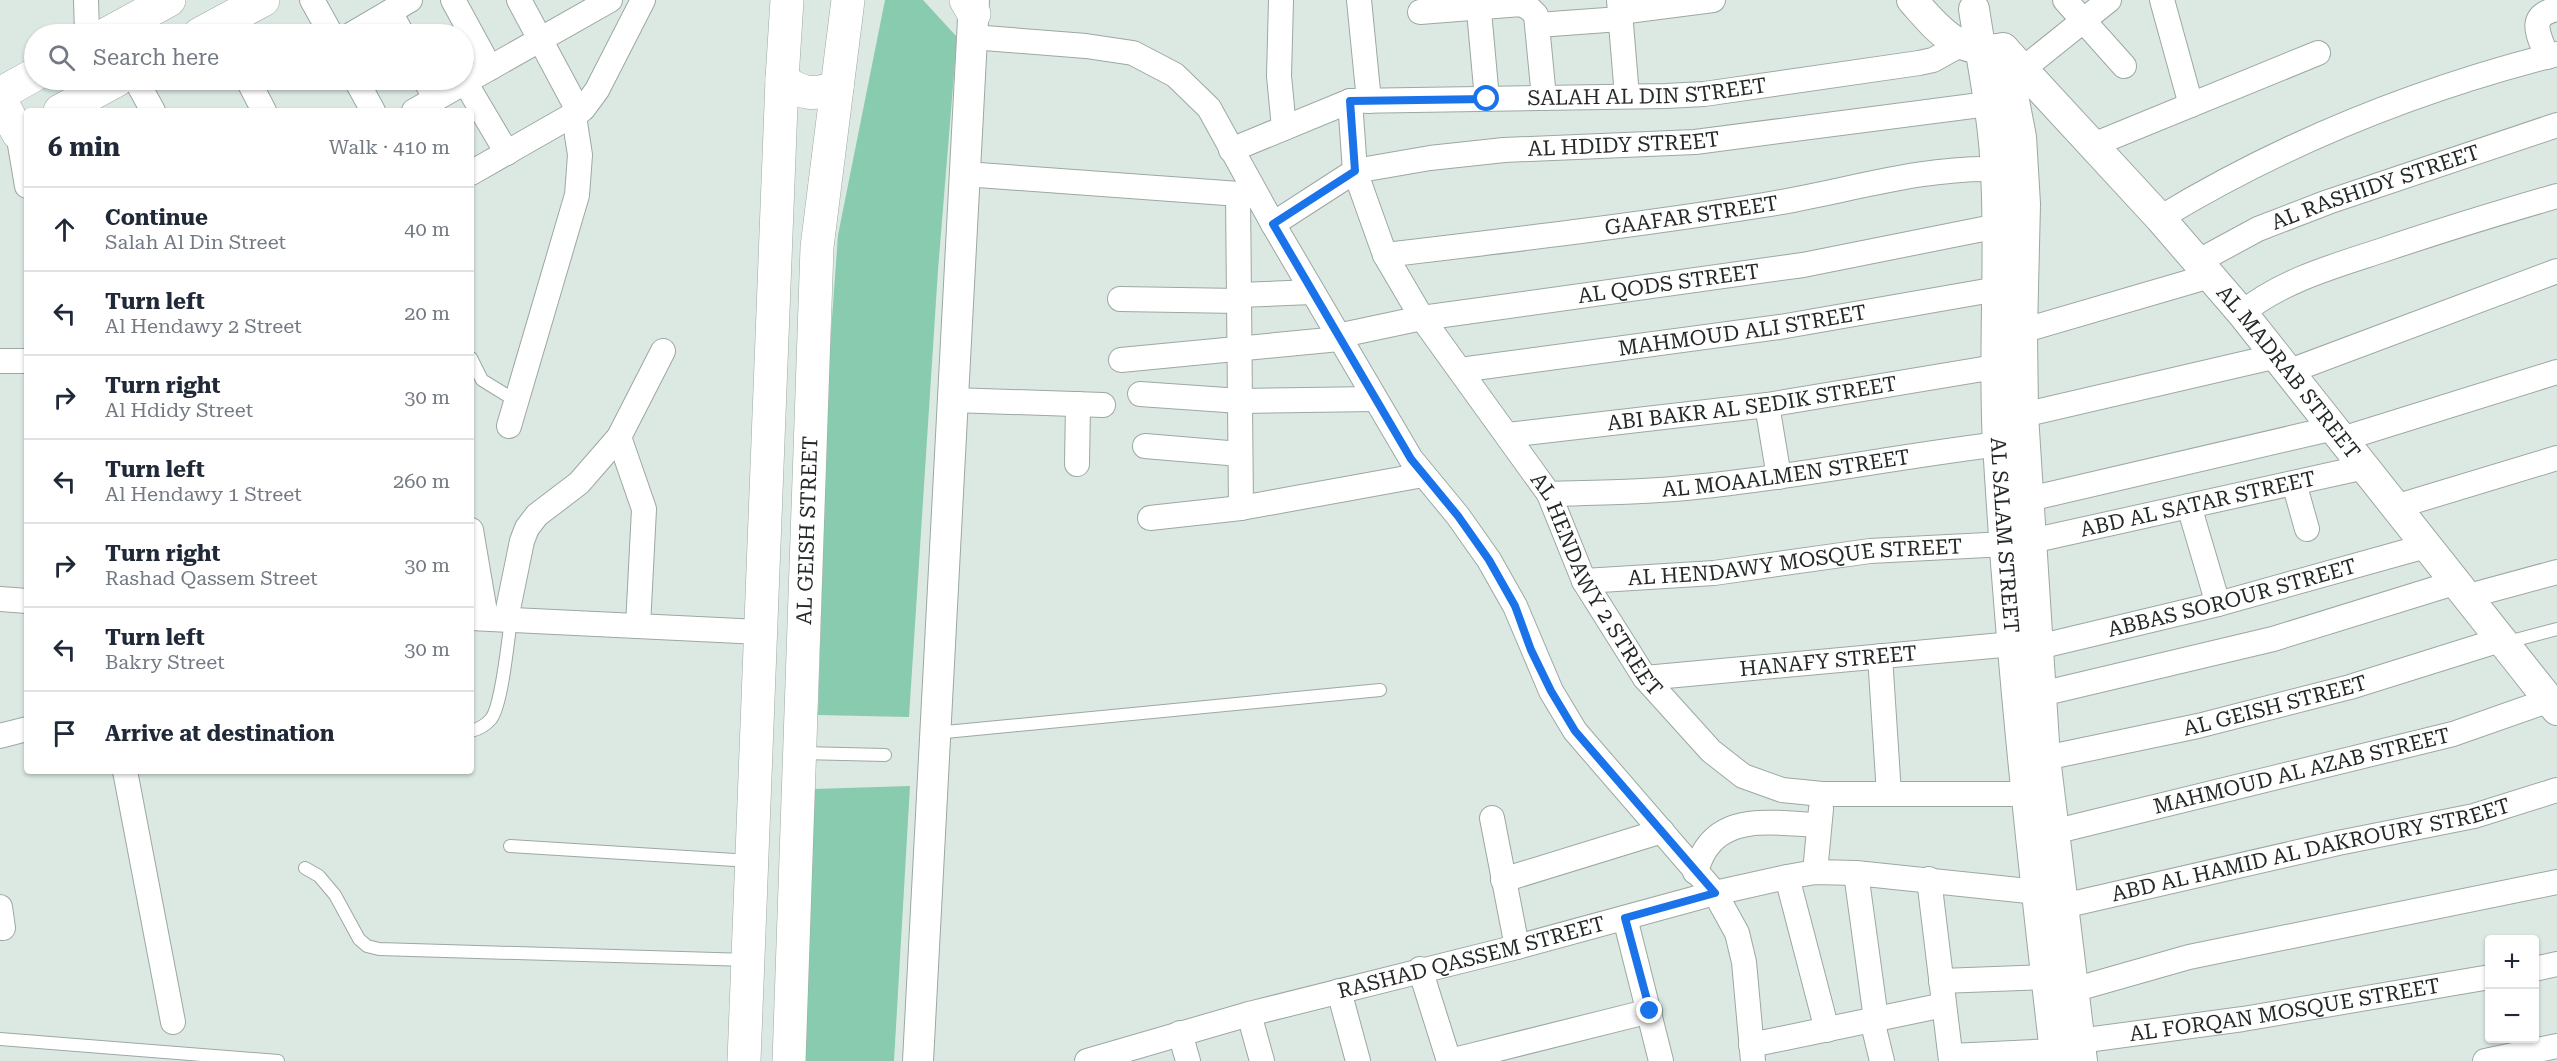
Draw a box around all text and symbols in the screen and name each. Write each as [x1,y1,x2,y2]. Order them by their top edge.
search box [24,24,474,90]
icon: search [45,41,78,74]
text: Search here [93,45,219,70]
street label: SALAH AL DIN STREET [1527,73,1768,110]
route start [1473,85,1499,111]
street label: AL HDIDY STREET [1527,127,1721,161]
text: 6 min [48,132,120,162]
text: Walk · 410 m [329,135,450,159]
street label: AL RASHIDY STREET [2268,140,2483,235]
street label: GAAFAR STREET [1603,191,1780,240]
text: Continue [105,205,208,230]
icon: ahead [48,213,81,246]
text: 40 m [404,217,450,241]
text: Salah Al Din Street [105,230,286,254]
street label: AL QODS STREET [1576,259,1761,308]
street label: AL MADRAB STREET [2212,281,2365,464]
text: Turn left [105,289,205,314]
icon: left [48,297,81,330]
street label: MAHMOUD ALI STREET [1617,300,1868,361]
text: 20 m [404,301,450,325]
text: Al Hendawy 2 Street [105,314,302,338]
street label: ABI BAKR AL SEDIK STREET [1606,372,1899,435]
text: Turn right [105,373,220,398]
icon: right [48,381,81,414]
text: 30 m [404,385,450,409]
text: Al Hdidy Street [105,398,253,422]
street label: AL GEISH STREET [792,436,822,625]
street label: AL SALAM STREET [1986,437,2024,634]
street label: AL MOAALMEN STREET [1661,445,1911,502]
text: Turn left [105,457,205,482]
icon: left [48,465,81,498]
street label: ABD AL SATAR STREET [2078,466,2318,542]
street label: AL HENDAWY 2 STREET [1526,468,1667,701]
text: 260 m [393,469,450,493]
text: Al Hendawy 1 Street [105,482,302,506]
street label: AL HENDAWY MOSQUE STREET [1627,534,1963,590]
text: Turn right [105,541,220,566]
icon: right [48,549,81,582]
text: 30 m [404,553,450,577]
street label: ABBAS SOROUR STREET [2105,554,2359,642]
text: Rashad Qassem Street [105,566,318,590]
text: Turn left [105,625,205,650]
icon: left [48,633,81,666]
text: 30 m [404,637,450,661]
street label: HANAFY STREET [1738,641,1918,681]
text: Bakry Street [105,650,225,674]
street label: AL GEISH STREET [2181,670,2370,741]
icon: arrive [48,717,81,750]
text: Arrive at destination [105,721,334,746]
street label: MAHMOUD AL AZAB STREET [2151,723,2452,819]
street label: ABD AL HAMID AL DAKROURY STREET [2109,793,2513,906]
street label: RASHAD QASSEM STREET [1335,912,1608,1003]
map controls [2485,935,2539,1043]
button: + [2485,935,2539,989]
street label: AL FORQAN MOSQUE STREET [2128,974,2442,1046]
button: − [2485,989,2539,1043]
route end [1636,997,1662,1023]

